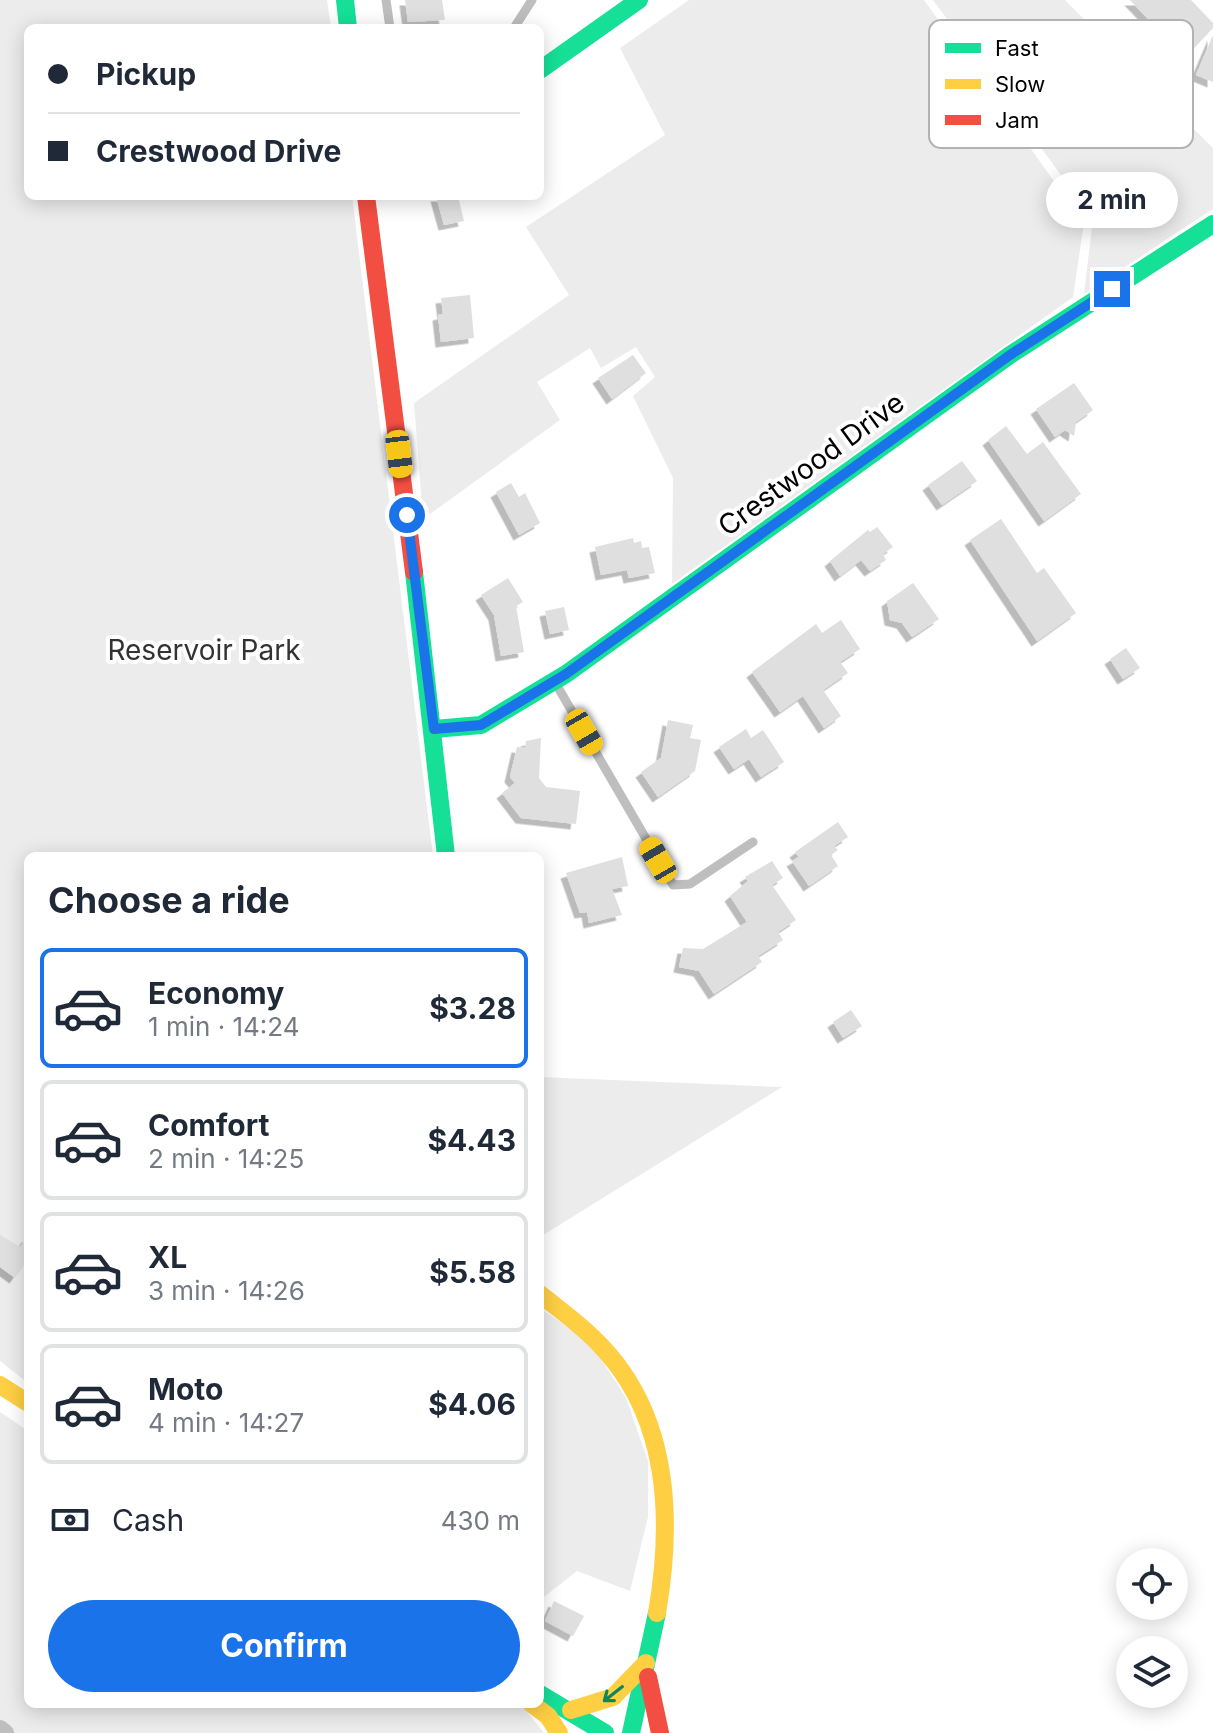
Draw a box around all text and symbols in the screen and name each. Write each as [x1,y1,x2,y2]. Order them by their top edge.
legend [929,20,1193,148]
text: Fast [995,35,1039,61]
text: Pickup [96,56,196,92]
text: Slow [995,71,1045,97]
text: Jam [995,107,1039,133]
text: Crestwood Drive [96,133,341,169]
callout: 2 min [1046,173,1178,229]
text: 2 min [1077,184,1147,215]
route end [1094,271,1130,307]
street label: Crestwood Drive [711,385,911,543]
car [384,429,414,479]
route start [389,497,425,533]
park label: Reservoir Park [107,633,301,667]
car [562,705,606,759]
car [636,833,680,887]
text: Choose a ride [48,878,290,922]
icon: car [52,972,124,1044]
text: Economy [148,975,284,1011]
text: $3.28 [429,990,516,1026]
text: 1 min · 14:24 [148,1011,300,1042]
icon: car [52,1104,124,1176]
text: Comfort [148,1107,269,1143]
text: $4.43 [427,1122,516,1158]
text: 2 min · 14:25 [148,1143,304,1174]
icon: car [52,1236,124,1308]
text: XL [148,1239,187,1275]
text: $5.58 [429,1254,516,1290]
text: 3 min · 14:26 [148,1275,305,1306]
icon: car [52,1368,124,1440]
text: Moto [148,1371,223,1407]
text: $4.06 [428,1386,516,1422]
text: 4 min · 14:27 [148,1407,304,1438]
icon: cash [48,1498,92,1542]
text: Cash [112,1502,184,1538]
text: 430 m [441,1505,520,1536]
map controls [1116,1548,1188,1708]
button: locate [1116,1548,1188,1620]
button: Confirm [48,1600,520,1692]
button: layers [1116,1636,1188,1708]
one-way arrow [603,1686,624,1703]

